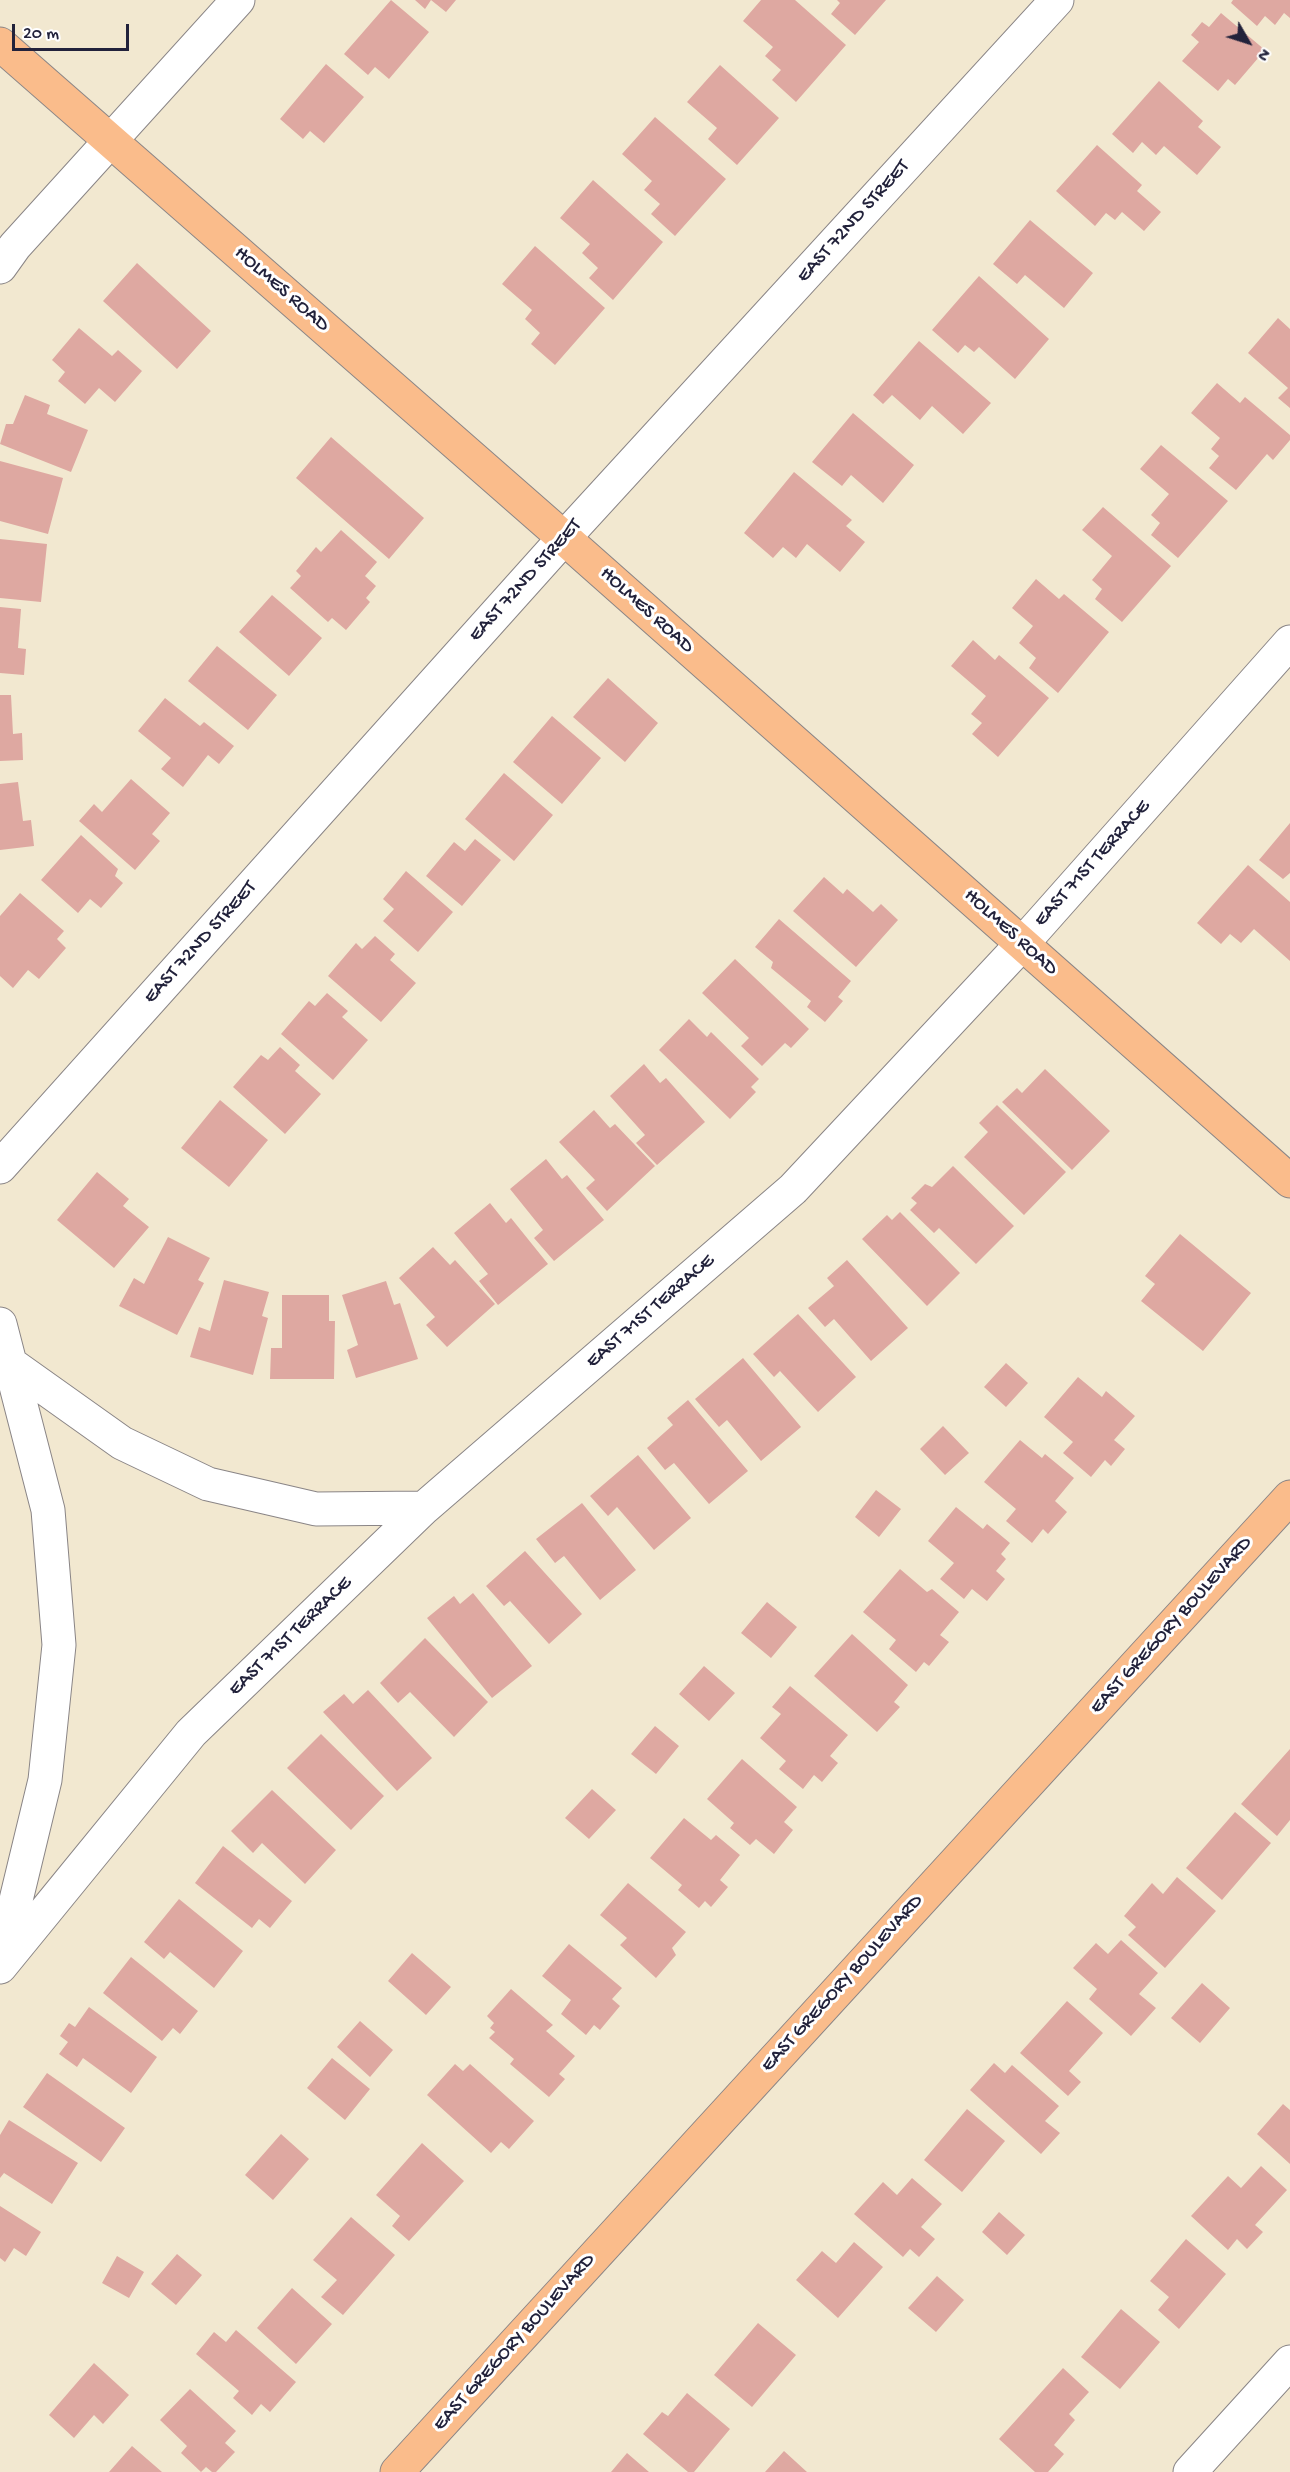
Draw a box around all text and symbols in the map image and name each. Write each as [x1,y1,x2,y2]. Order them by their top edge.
scale bar [15,12,132,50]
north arrow [1218,12,1278,72]
text: 20 m [23,24,59,45]
text: N [1252,44,1273,64]
street label: EAST 72ND STREET [793,156,915,288]
street label: HOLMES ROAD [228,242,334,338]
street label: EAST 72ND STREET [465,515,587,647]
street label: HOLMES ROAD [594,562,698,660]
street label: EAST 71ST TERRACE [1030,796,1156,932]
street label: EAST 72ND STREET [140,877,262,1009]
street label: HOLMES ROAD [958,884,1062,982]
street label: EAST 71ST TERRACE [582,1250,720,1374]
street label: EAST GREGORY BOULEVARD [1086,1532,1258,1720]
street label: EAST 71ST TERRACE [224,1572,358,1702]
street label: EAST GREGORY BOULEVARD [757,1890,929,2078]
street label: EAST GREGORY BOULEVARD [429,2249,601,2437]

